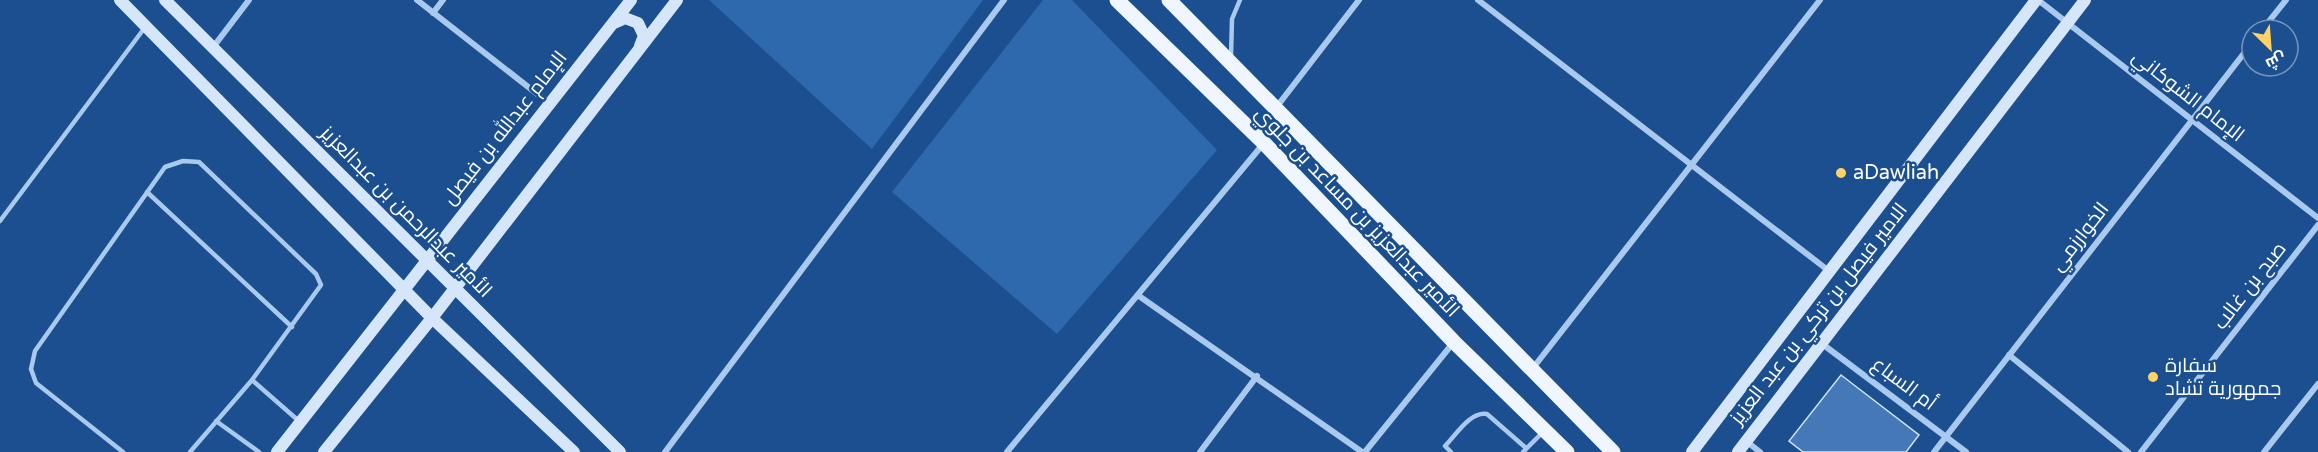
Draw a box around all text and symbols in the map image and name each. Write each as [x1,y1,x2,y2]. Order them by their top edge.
north arrow [2240,18,2300,78]
street label: الإمام عبدالله بن فيصل [436,45,573,210]
street label: الإمام الشوكاني [2125,45,2249,150]
text: ش [2262,47,2289,74]
street label: الأمير عبدالعزيز بن مساعد بن جلوي [1248,102,1464,324]
street label: الأمير عبدالرحمن بن عبدالعزيز [315,121,497,303]
place label: aDawliah [1853,161,1939,185]
marker: aDawliah [1834,166,1848,180]
street label: الخوارزمي [2046,198,2117,278]
street label: الامير فيصل بن تركي بن عبد العزيز [1724,199,1915,432]
street label: صبح بن غالب [2208,238,2292,335]
street label: أم السباع [1867,351,1941,417]
place label: سفارة جمهورية تشاد [2165,354,2281,401]
marker: سفارة جمهورية تشاد [2146,370,2160,384]

